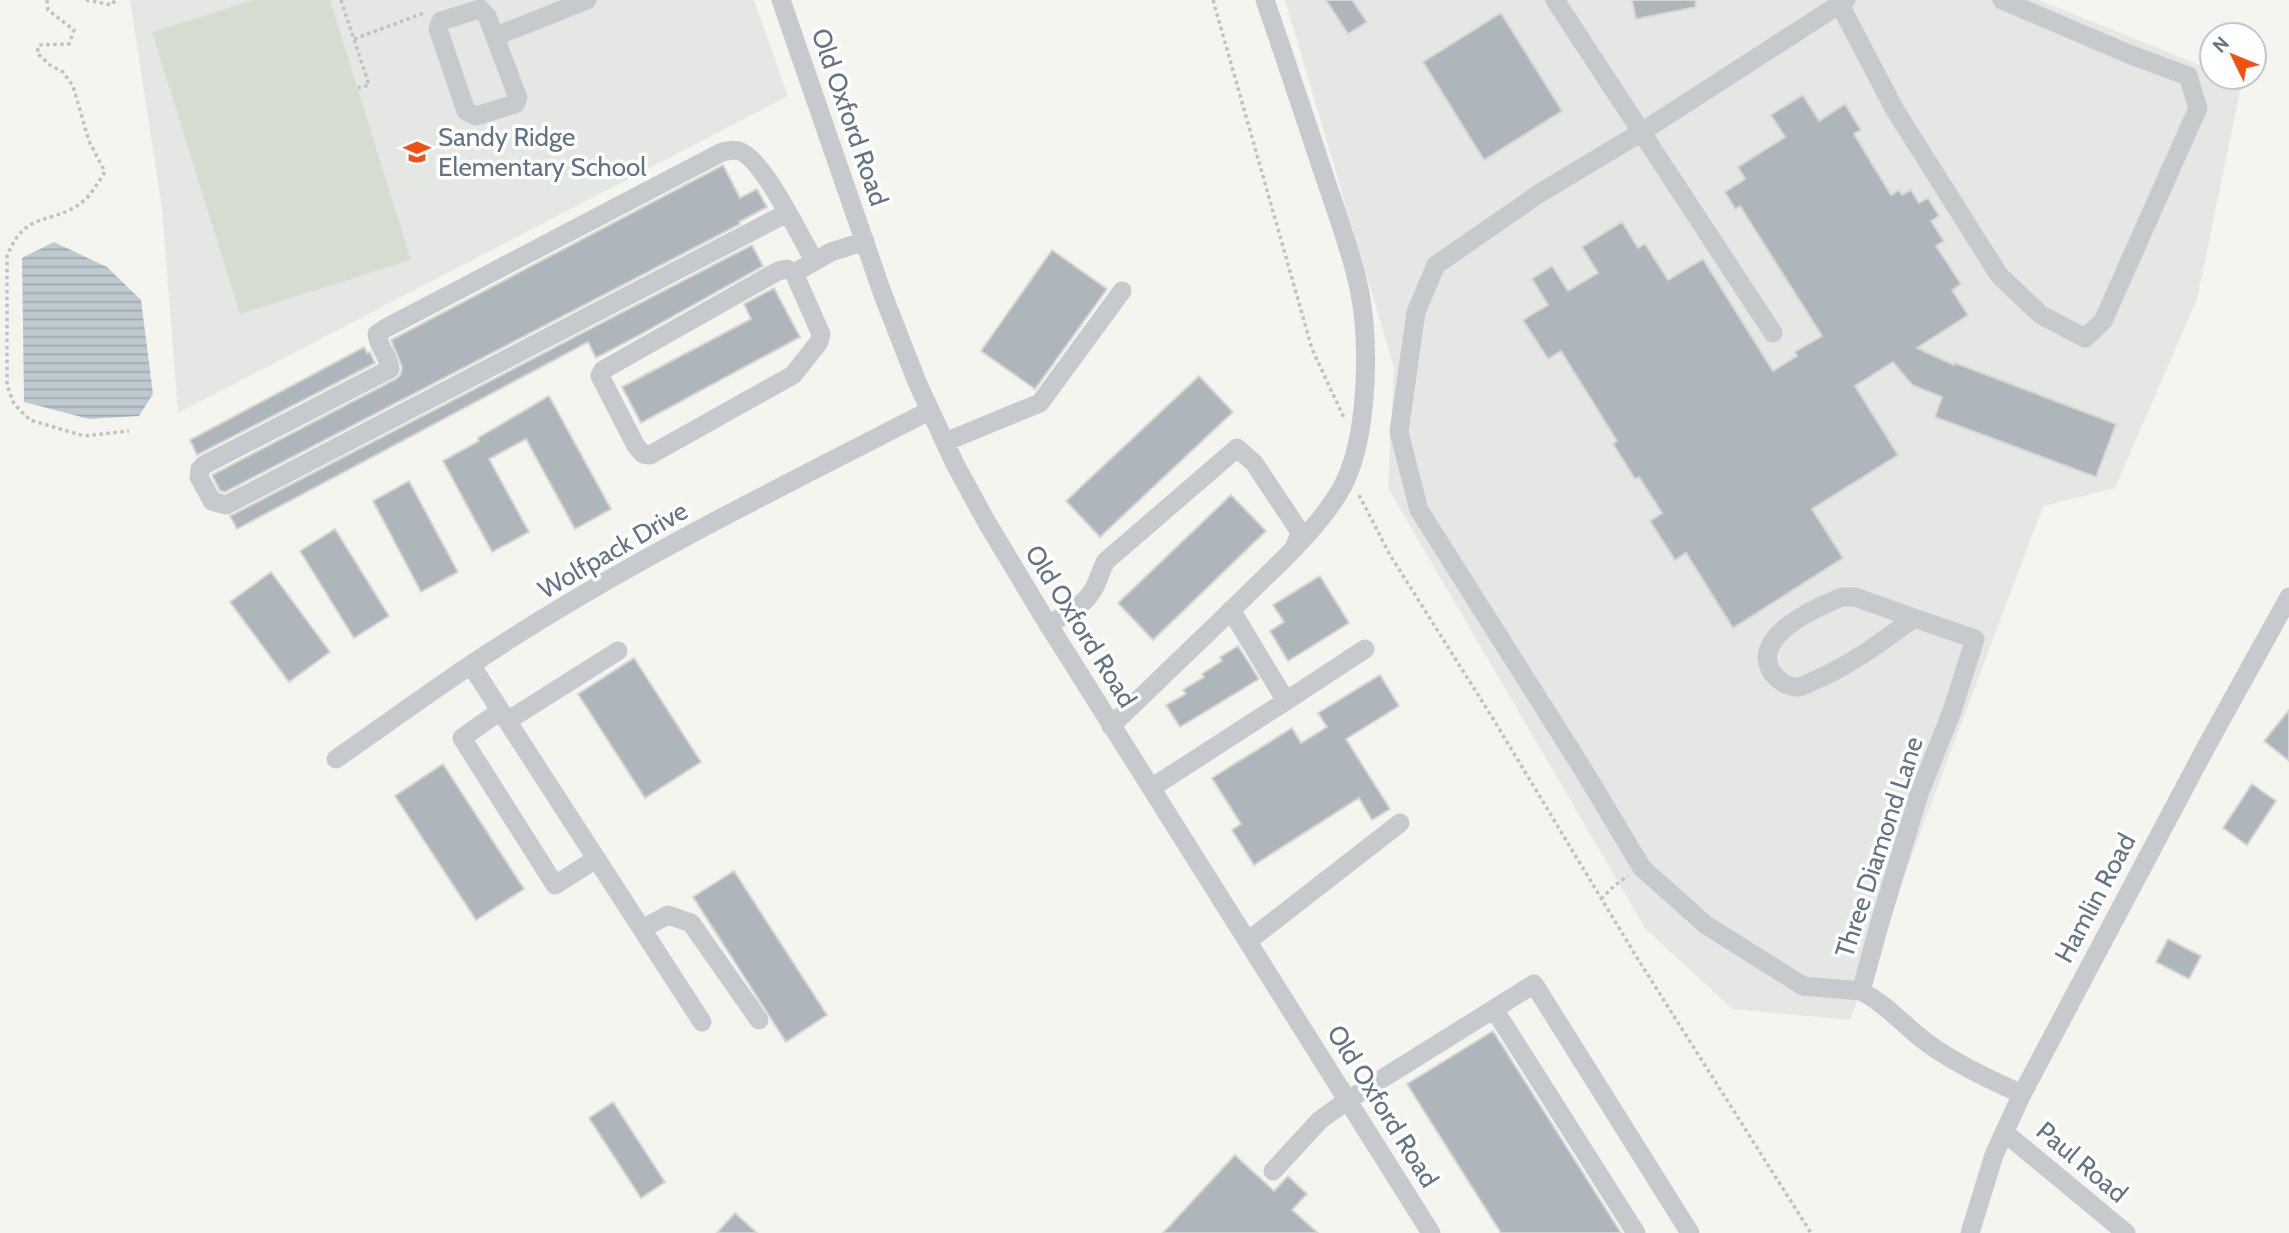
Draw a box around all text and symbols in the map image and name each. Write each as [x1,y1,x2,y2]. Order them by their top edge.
north arrow [2198,21,2268,91]
street label: Old Oxford Road [805,24,895,210]
text: N [2208,32,2234,58]
place label: Sandy Ridge Elementary School [438,121,646,183]
school or university icon: Sandy Ridge Elementary School [402,137,432,167]
street label: Wolfpack Drive [533,494,693,606]
street label: Old Oxford Road [1018,539,1144,713]
street label: Three Diamond Lane [1828,733,1930,961]
street label: Hamlin Road [2048,828,2142,968]
street label: Old Oxford Road [1320,1019,1446,1193]
street label: Paul Road [2030,1115,2134,1209]

